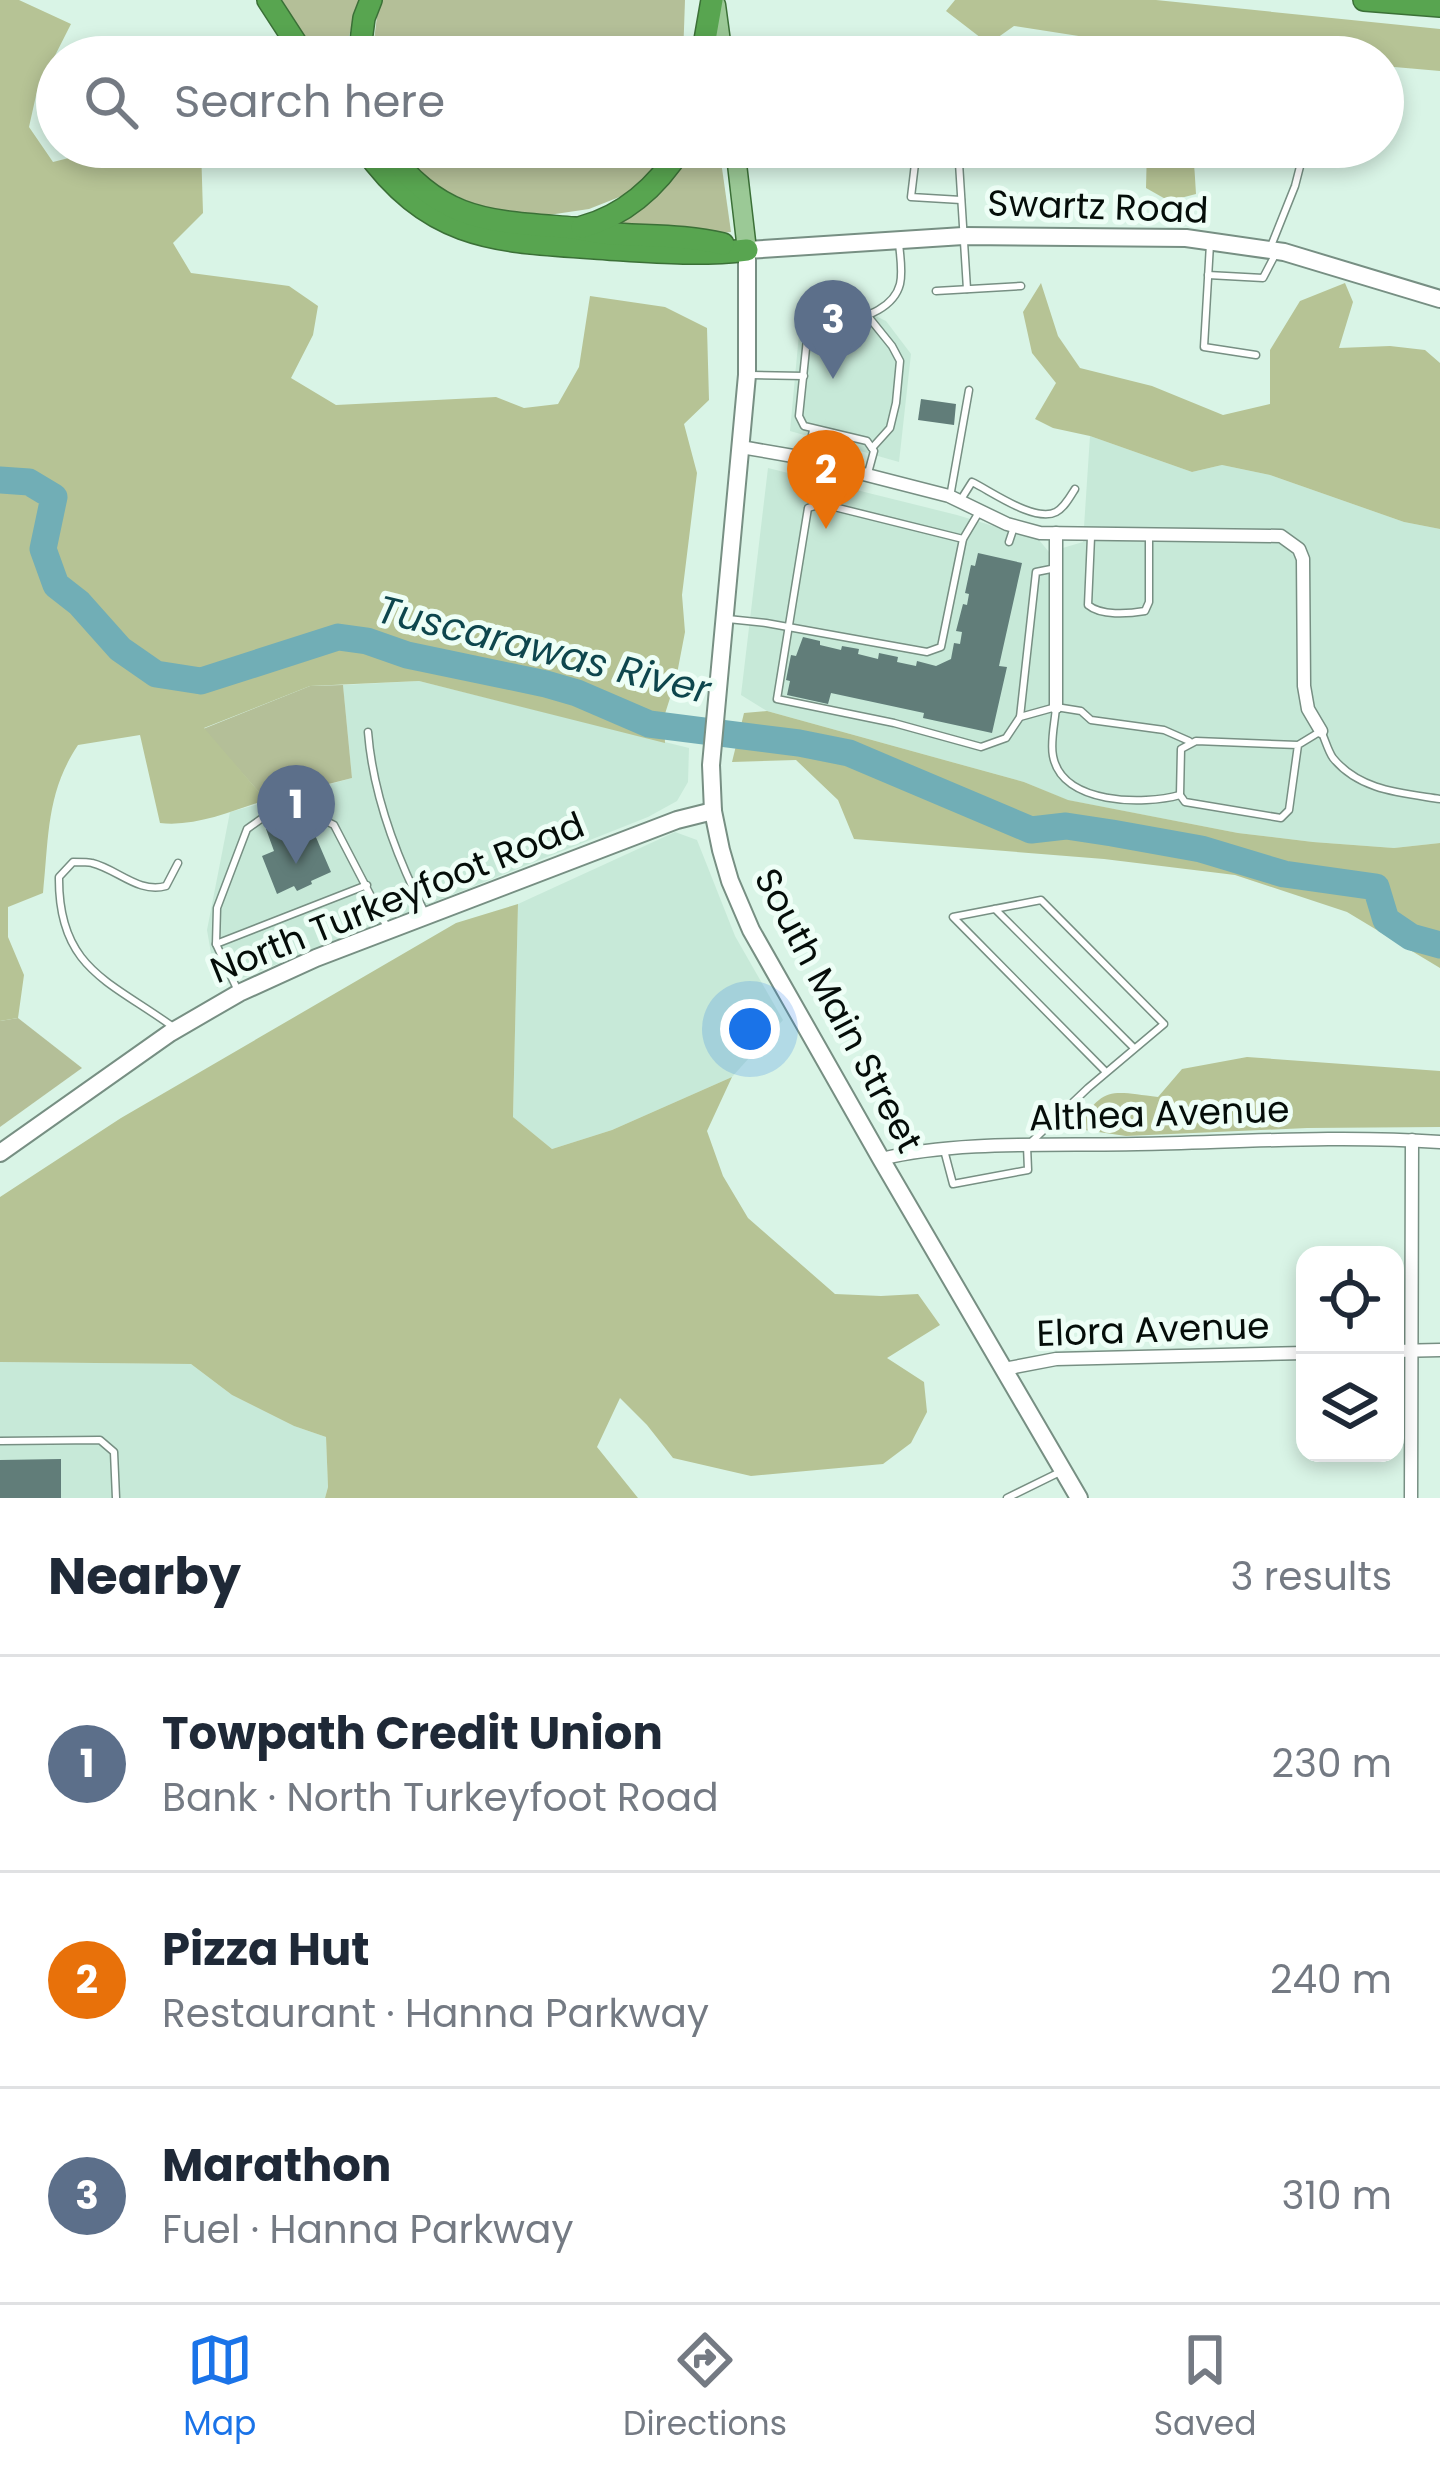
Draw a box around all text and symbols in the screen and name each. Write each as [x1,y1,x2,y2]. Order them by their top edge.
search box [36,36,1404,168]
icon: search [78,69,144,135]
text: Search here [174,70,445,133]
street label: Swartz Road [987,177,1209,236]
pin: 3 [794,280,872,379]
pin: 2 [787,430,865,529]
water label: Tuscarawas River [371,581,718,718]
pin: 1 [257,765,335,864]
street label: North Turkeyfoot Road [203,799,592,996]
street label: South Main Street [742,859,935,1161]
your location [720,999,780,1059]
street label: Althea Avenue [1028,1083,1290,1144]
map controls [1296,1246,1404,1462]
button: locate [1296,1246,1404,1354]
street label: Elora Avenue [1036,1300,1270,1359]
button: layers [1296,1354,1404,1462]
text: Nearby [48,1540,241,1612]
text: 3 results [1230,1549,1392,1604]
text: Towpath Credit Union [162,1702,663,1765]
text: 1 [80,1736,94,1791]
text: 230 m [1272,1736,1392,1791]
text: Bank · North Turkeyfoot Road [162,1770,719,1825]
text: Pizza Hut [162,1918,370,1981]
text: 2 [76,1952,98,2007]
text: 240 m [1270,1952,1392,2007]
text: Restaurant · Hanna Parkway [162,1986,709,2041]
text: Marathon [162,2134,391,2197]
text: 3 [75,2168,99,2223]
text: 310 m [1281,2168,1392,2223]
text: Fuel · Hanna Parkway [162,2202,573,2257]
tab: Map [183,2327,256,2449]
tab: Directions [623,2327,787,2449]
tab: Saved [1154,2327,1257,2449]

